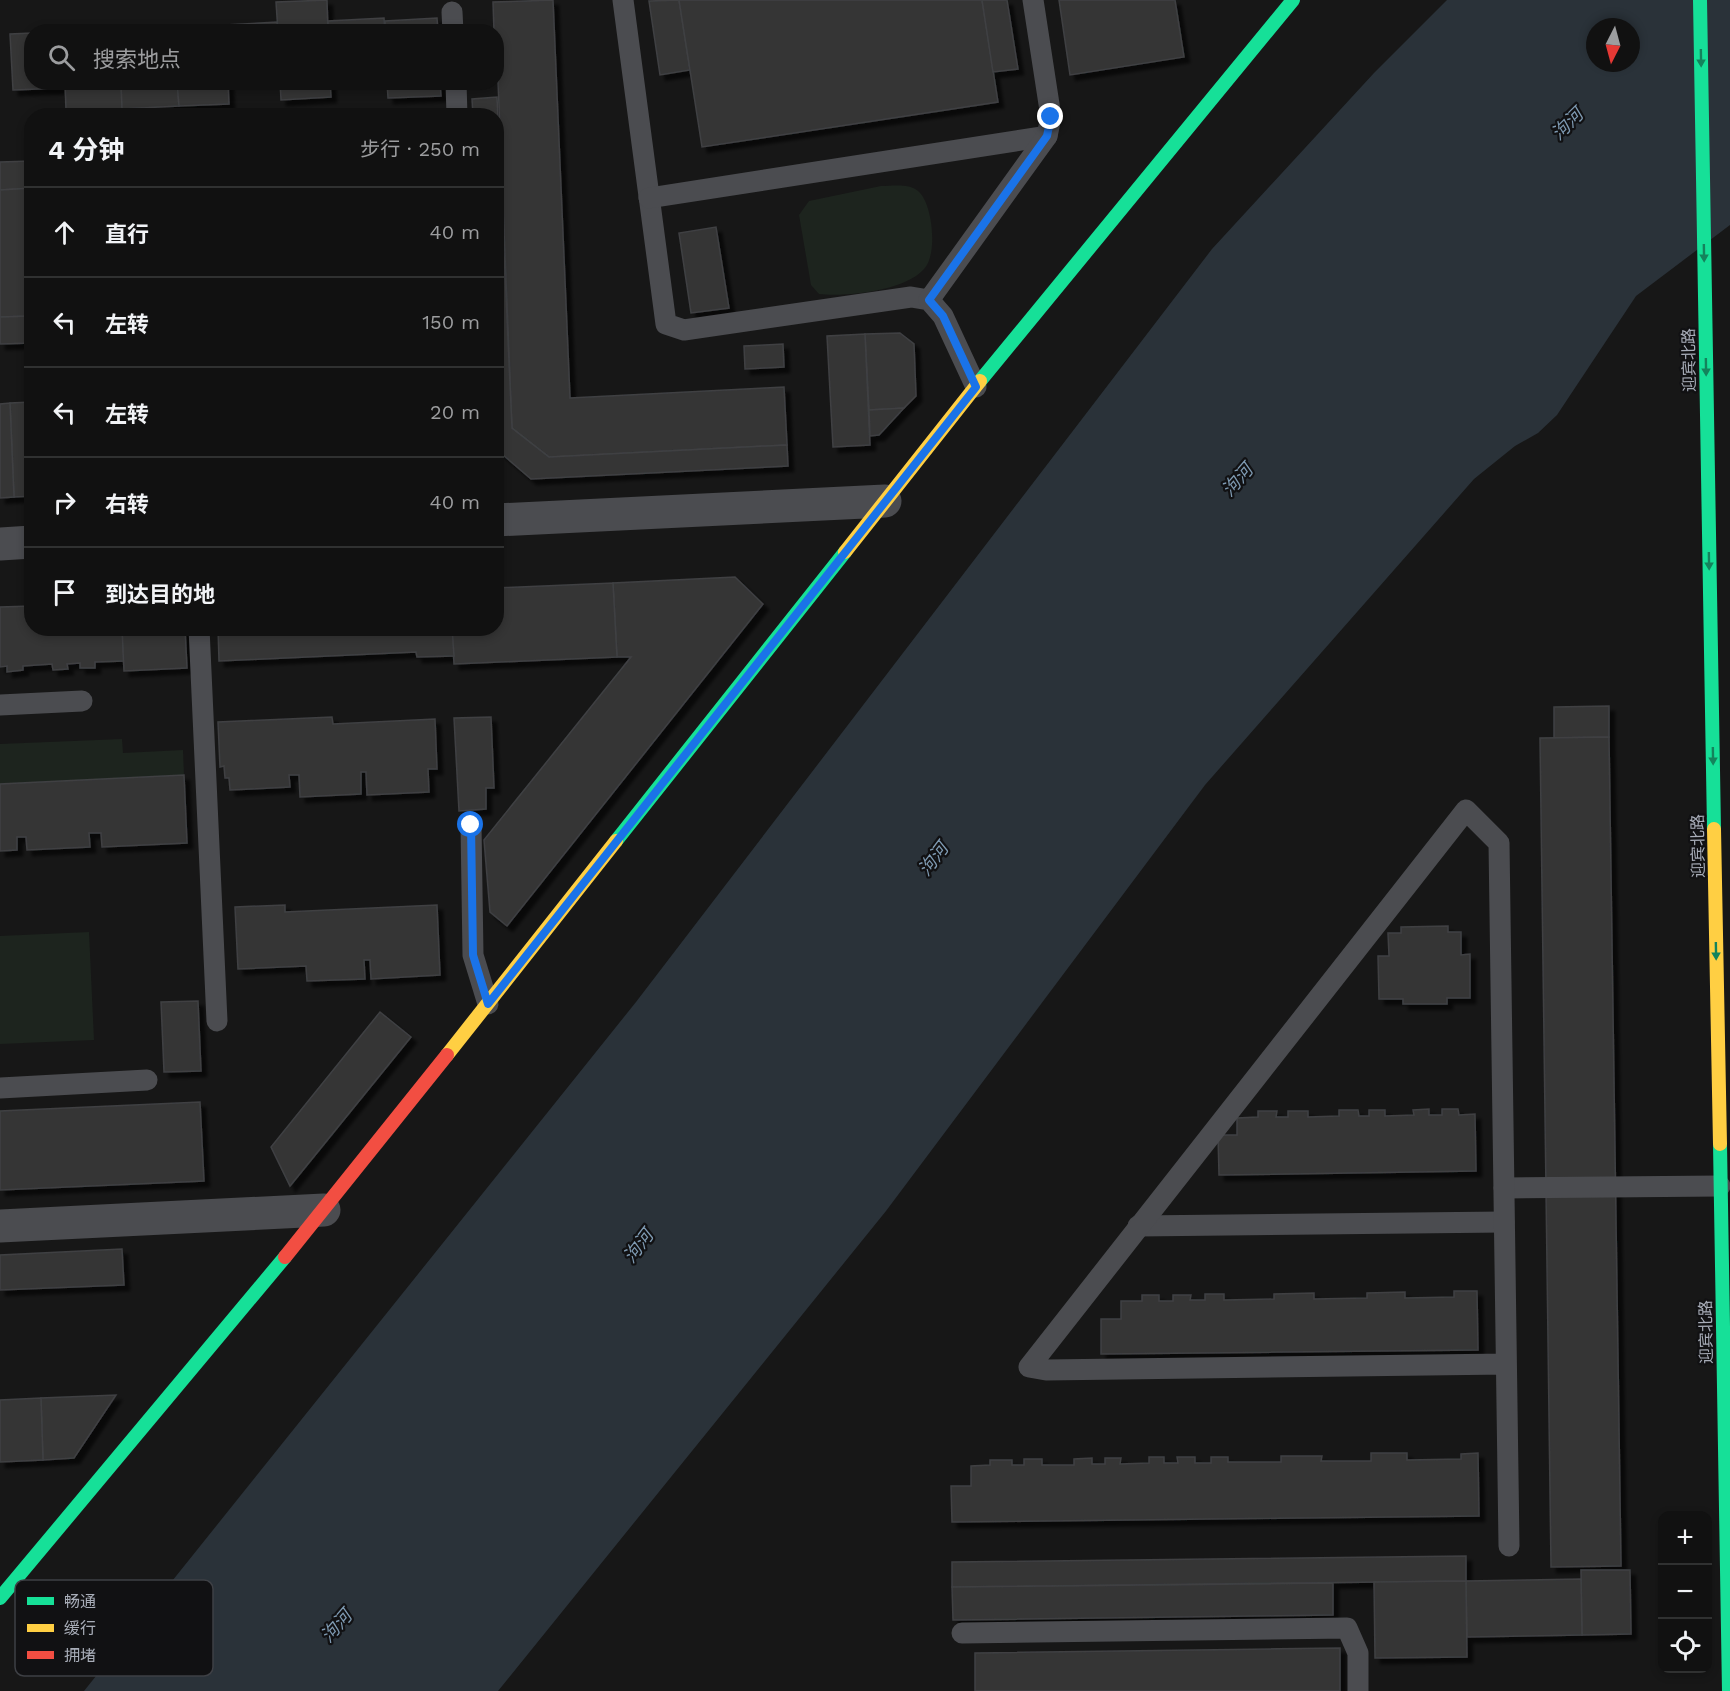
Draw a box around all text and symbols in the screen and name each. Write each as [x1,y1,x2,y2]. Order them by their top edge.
north arrow [1586,18,1640,72]
search box [24,24,504,90]
icon: search [45,41,78,74]
text: 搜索地点 [93,47,181,72]
one-way arrow [1696,49,1705,68]
water label: 泃河 [1547,102,1589,144]
route end [1037,103,1063,129]
text: 4 分钟 [48,135,124,165]
text: 步行 · 250 m [360,137,480,161]
icon: ahead [48,216,81,249]
text: 40 m [429,220,480,244]
text: 直行 [105,222,149,247]
one-way arrow [1699,244,1709,263]
icon: left [48,306,81,339]
text: 150 m [422,310,480,334]
text: 左转 [105,312,149,337]
street label: 迎宾北路 [1679,328,1699,392]
one-way arrow [1701,357,1711,376]
icon: left [48,396,81,429]
text: 20 m [430,400,480,424]
text: 左转 [105,402,149,427]
water label: 泃河 [1217,457,1259,500]
icon: right [48,486,81,519]
text: 40 m [429,490,480,514]
text: 右转 [105,492,149,517]
one-way arrow [1705,552,1714,571]
icon: arrive [48,576,81,609]
text: 到达目的地 [105,582,215,607]
one-way arrow [1708,747,1718,766]
route start [457,811,483,837]
street label: 迎宾北路 [1688,814,1708,878]
water label: 泃河 [914,836,954,880]
one-way arrow [1711,942,1721,961]
water label: 泃河 [619,1223,659,1267]
street label: 迎宾北路 [1696,1300,1716,1364]
map controls [1658,1511,1712,1673]
button: + [1658,1511,1712,1565]
button: − [1658,1565,1712,1619]
legend [15,1580,213,1676]
text: 畅通 [64,1592,96,1611]
water label: 泃河 [316,1603,358,1646]
text: 缓行 [64,1619,96,1638]
button: locate [1658,1619,1712,1673]
text: 拥堵 [64,1646,96,1665]

